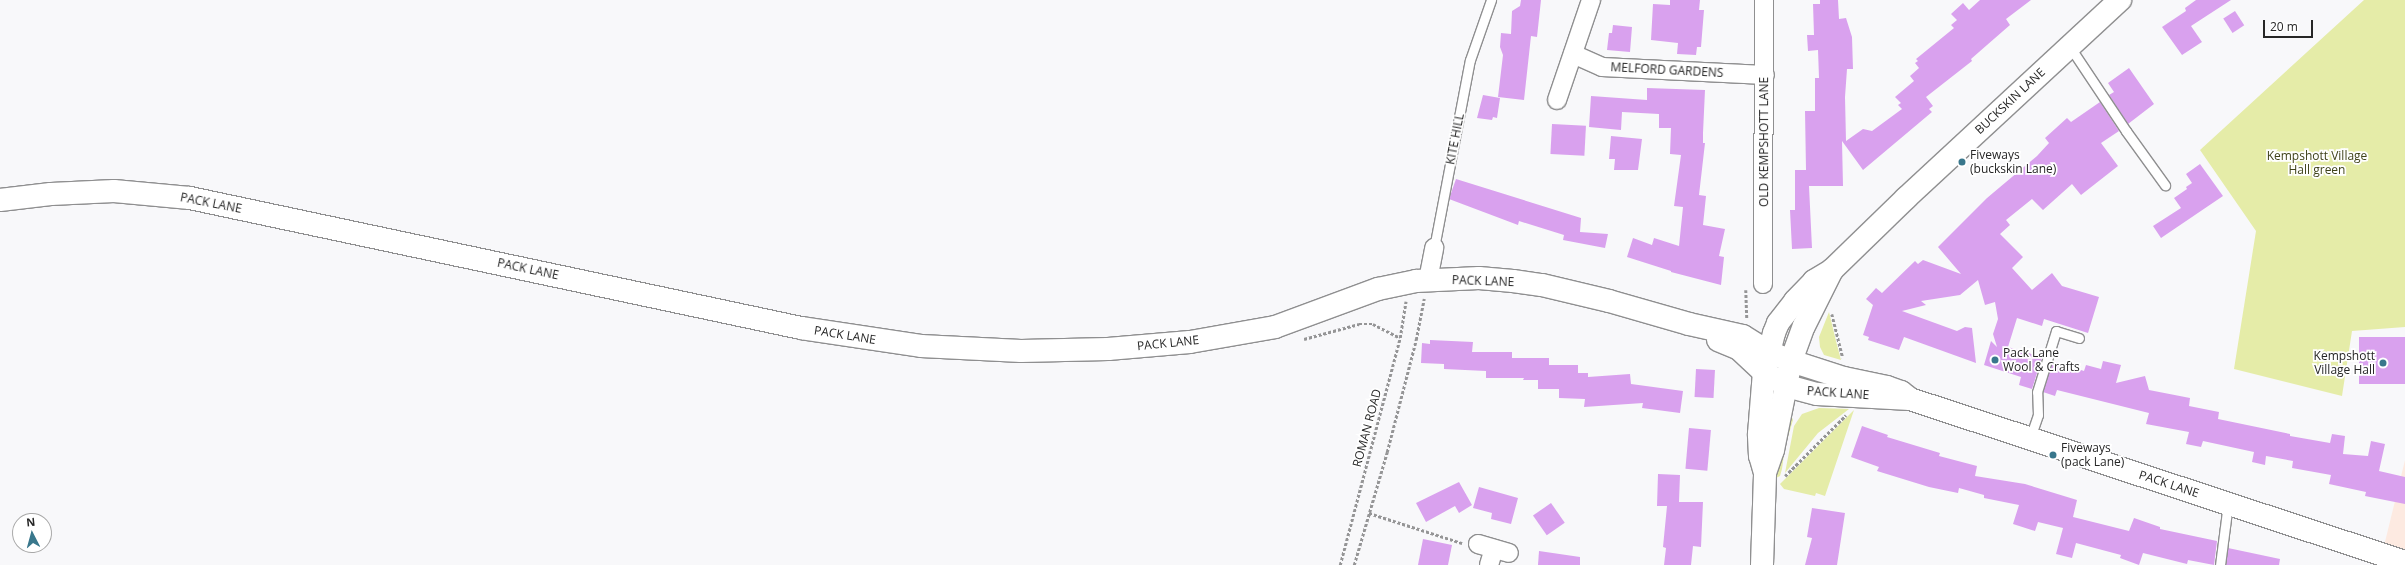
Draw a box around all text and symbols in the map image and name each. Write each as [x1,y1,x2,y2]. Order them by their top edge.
scale bar [2265,12,2315,38]
text: 20 m [2270,18,2298,35]
street label: MELFORD GARDENS [1610,60,1724,80]
street label: BUCKSKIN LANE [1972,65,2048,137]
street label: OLD KEMPSHOTT LANE [1757,77,1771,207]
street label: KITE HILL [1443,112,1467,166]
place label: Fiveways (buckskin Lane) [1970,148,2056,176]
park label: Kempshott Village Hall green [2267,149,2367,177]
marker: Fiveways (buckskin Lane) [1957,157,1967,167]
street label: PACK LANE [179,190,243,216]
street label: PACK LANE [496,255,560,283]
street label: PACK LANE [1452,273,1514,289]
street label: PACK LANE [813,323,877,347]
street label: PACK LANE [1136,333,1200,353]
place label: Pack Lane Wool & Crafts [2003,346,2080,374]
place label: Kempshott Village Hall [2314,349,2375,377]
marker: Pack Lane Wool & Crafts [1990,355,2000,365]
marker: Kempshott Village Hall [2378,358,2388,368]
street label: PACK LANE [1806,384,1870,402]
street label: ROMAN ROAD [1350,387,1384,469]
place label: Fiveways (pack Lane) [2061,441,2124,469]
marker: Fiveways (pack Lane) [2048,450,2058,460]
street label: PACK LANE [2137,468,2201,500]
north arrow [12,513,52,553]
text: N [26,514,36,529]

